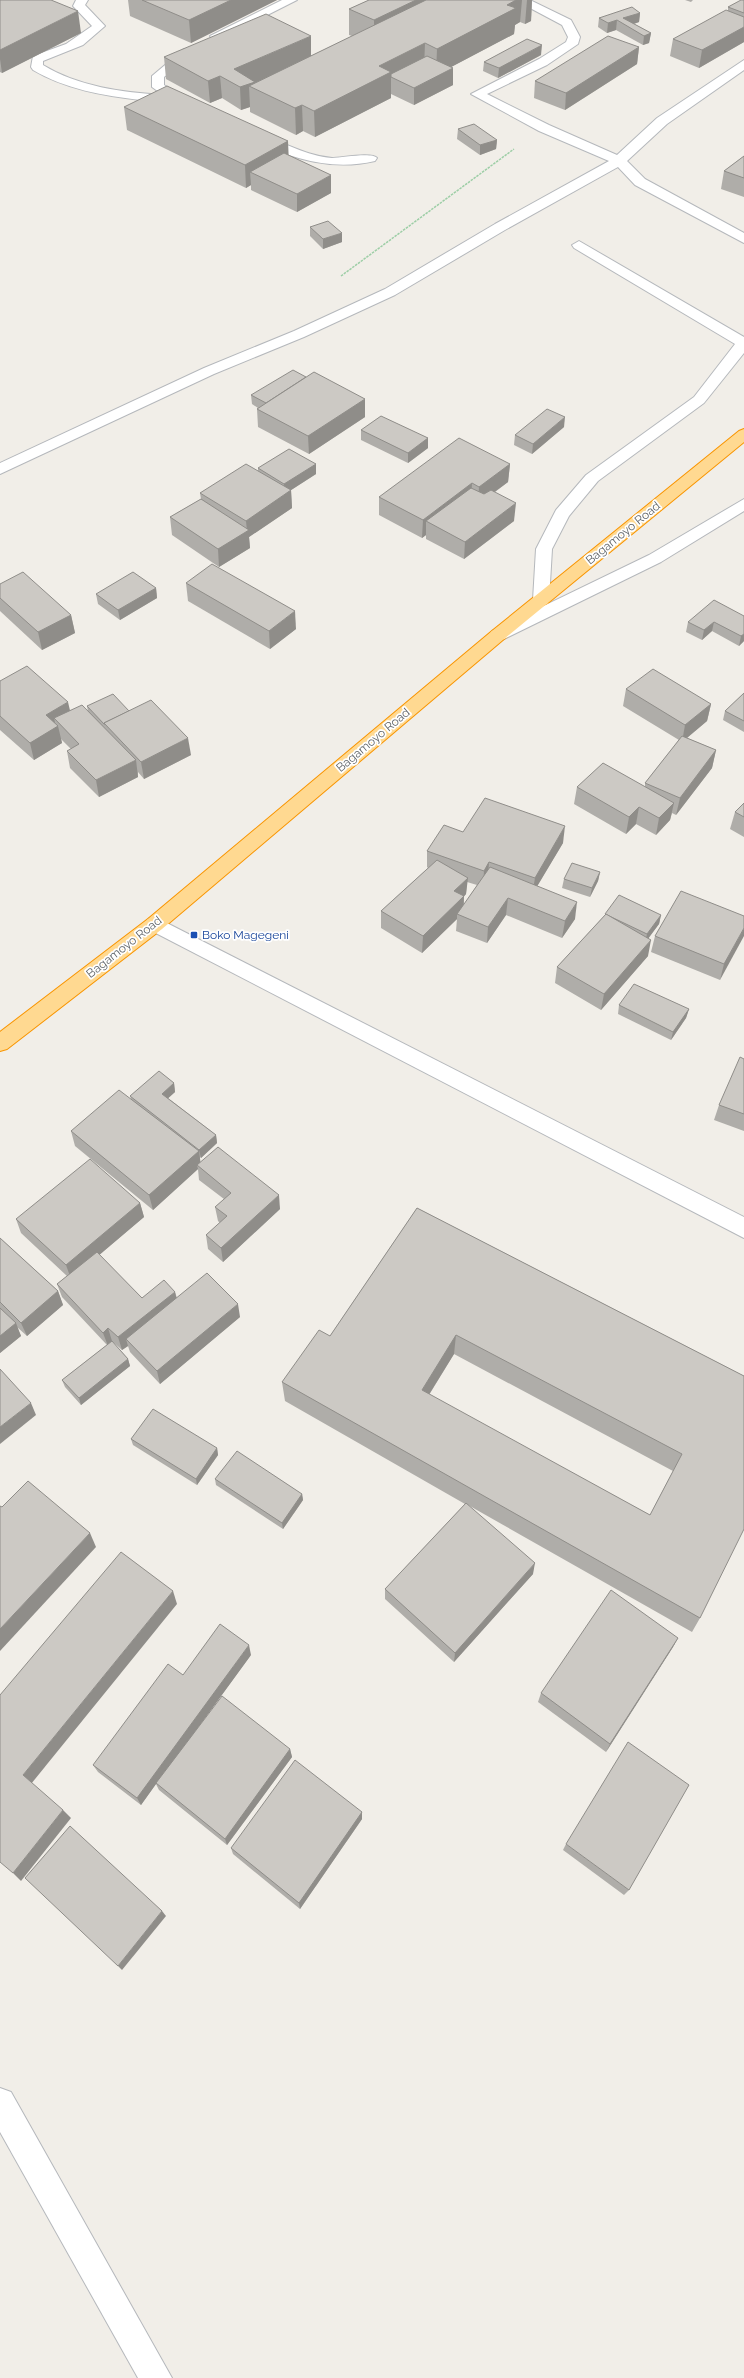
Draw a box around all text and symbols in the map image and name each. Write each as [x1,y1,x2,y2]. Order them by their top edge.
street label: Bagamoyo Road [583,499,663,567]
street label: Bagamoyo Road [333,705,413,775]
street label: Bagamoyo Road [84,913,164,981]
place label: Boko Magegeni [202,928,289,942]
marker: Boko Magegeni [189,930,199,940]

